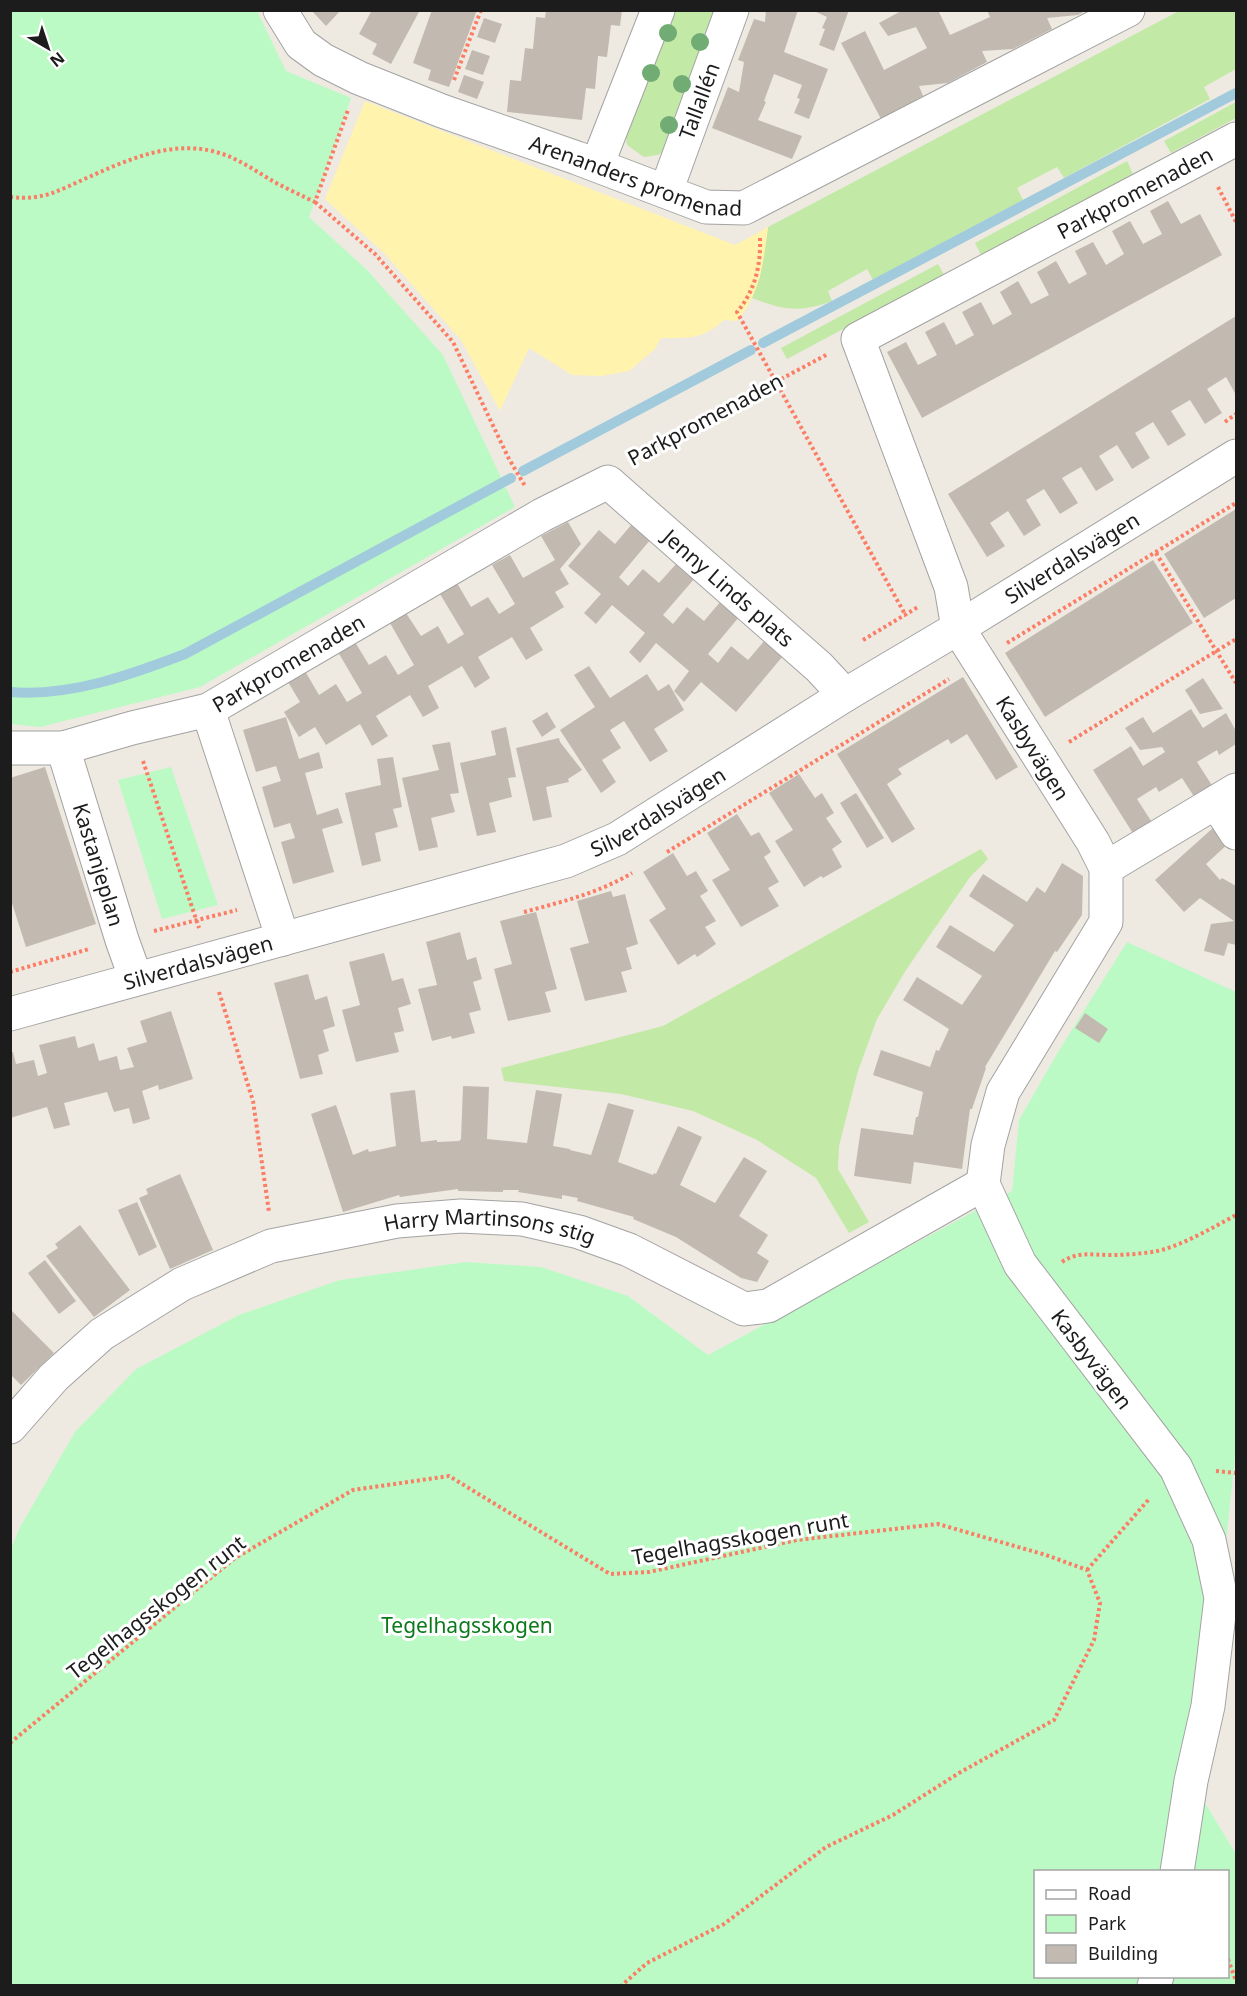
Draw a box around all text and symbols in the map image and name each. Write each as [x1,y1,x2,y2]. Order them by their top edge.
north arrow [18,18,78,78]
text: N [45,47,69,72]
street label: Tallallén [672,58,726,143]
street label: Arenanders promenad [526,129,742,222]
street label: Parkpromenaden [1052,140,1218,245]
street label: Parkpromenaden [622,366,788,472]
street label: Silverdalsvägen [999,505,1144,610]
street label: Jenny Linds plats [656,521,800,653]
street label: Parkpromenaden [207,608,370,719]
street label: Kasbyvägen [990,690,1076,806]
street label: Silverdalsvägen [586,760,731,863]
street label: Kastanjeplan [67,800,131,930]
street label: Silverdalsvägen [120,928,276,996]
street label: Harry Martinsons stig [381,1202,599,1251]
street label: Kasbyvägen [1045,1303,1139,1415]
street label: Tegelhagsskogen runt [630,1505,851,1571]
street label: Tegelhagsskogen runt [61,1528,251,1686]
park label: Tegelhagsskogen [381,1611,553,1639]
legend [1034,1870,1229,1978]
text: Road [1088,1881,1131,1905]
text: Park [1088,1911,1126,1935]
text: Building [1088,1941,1158,1965]

